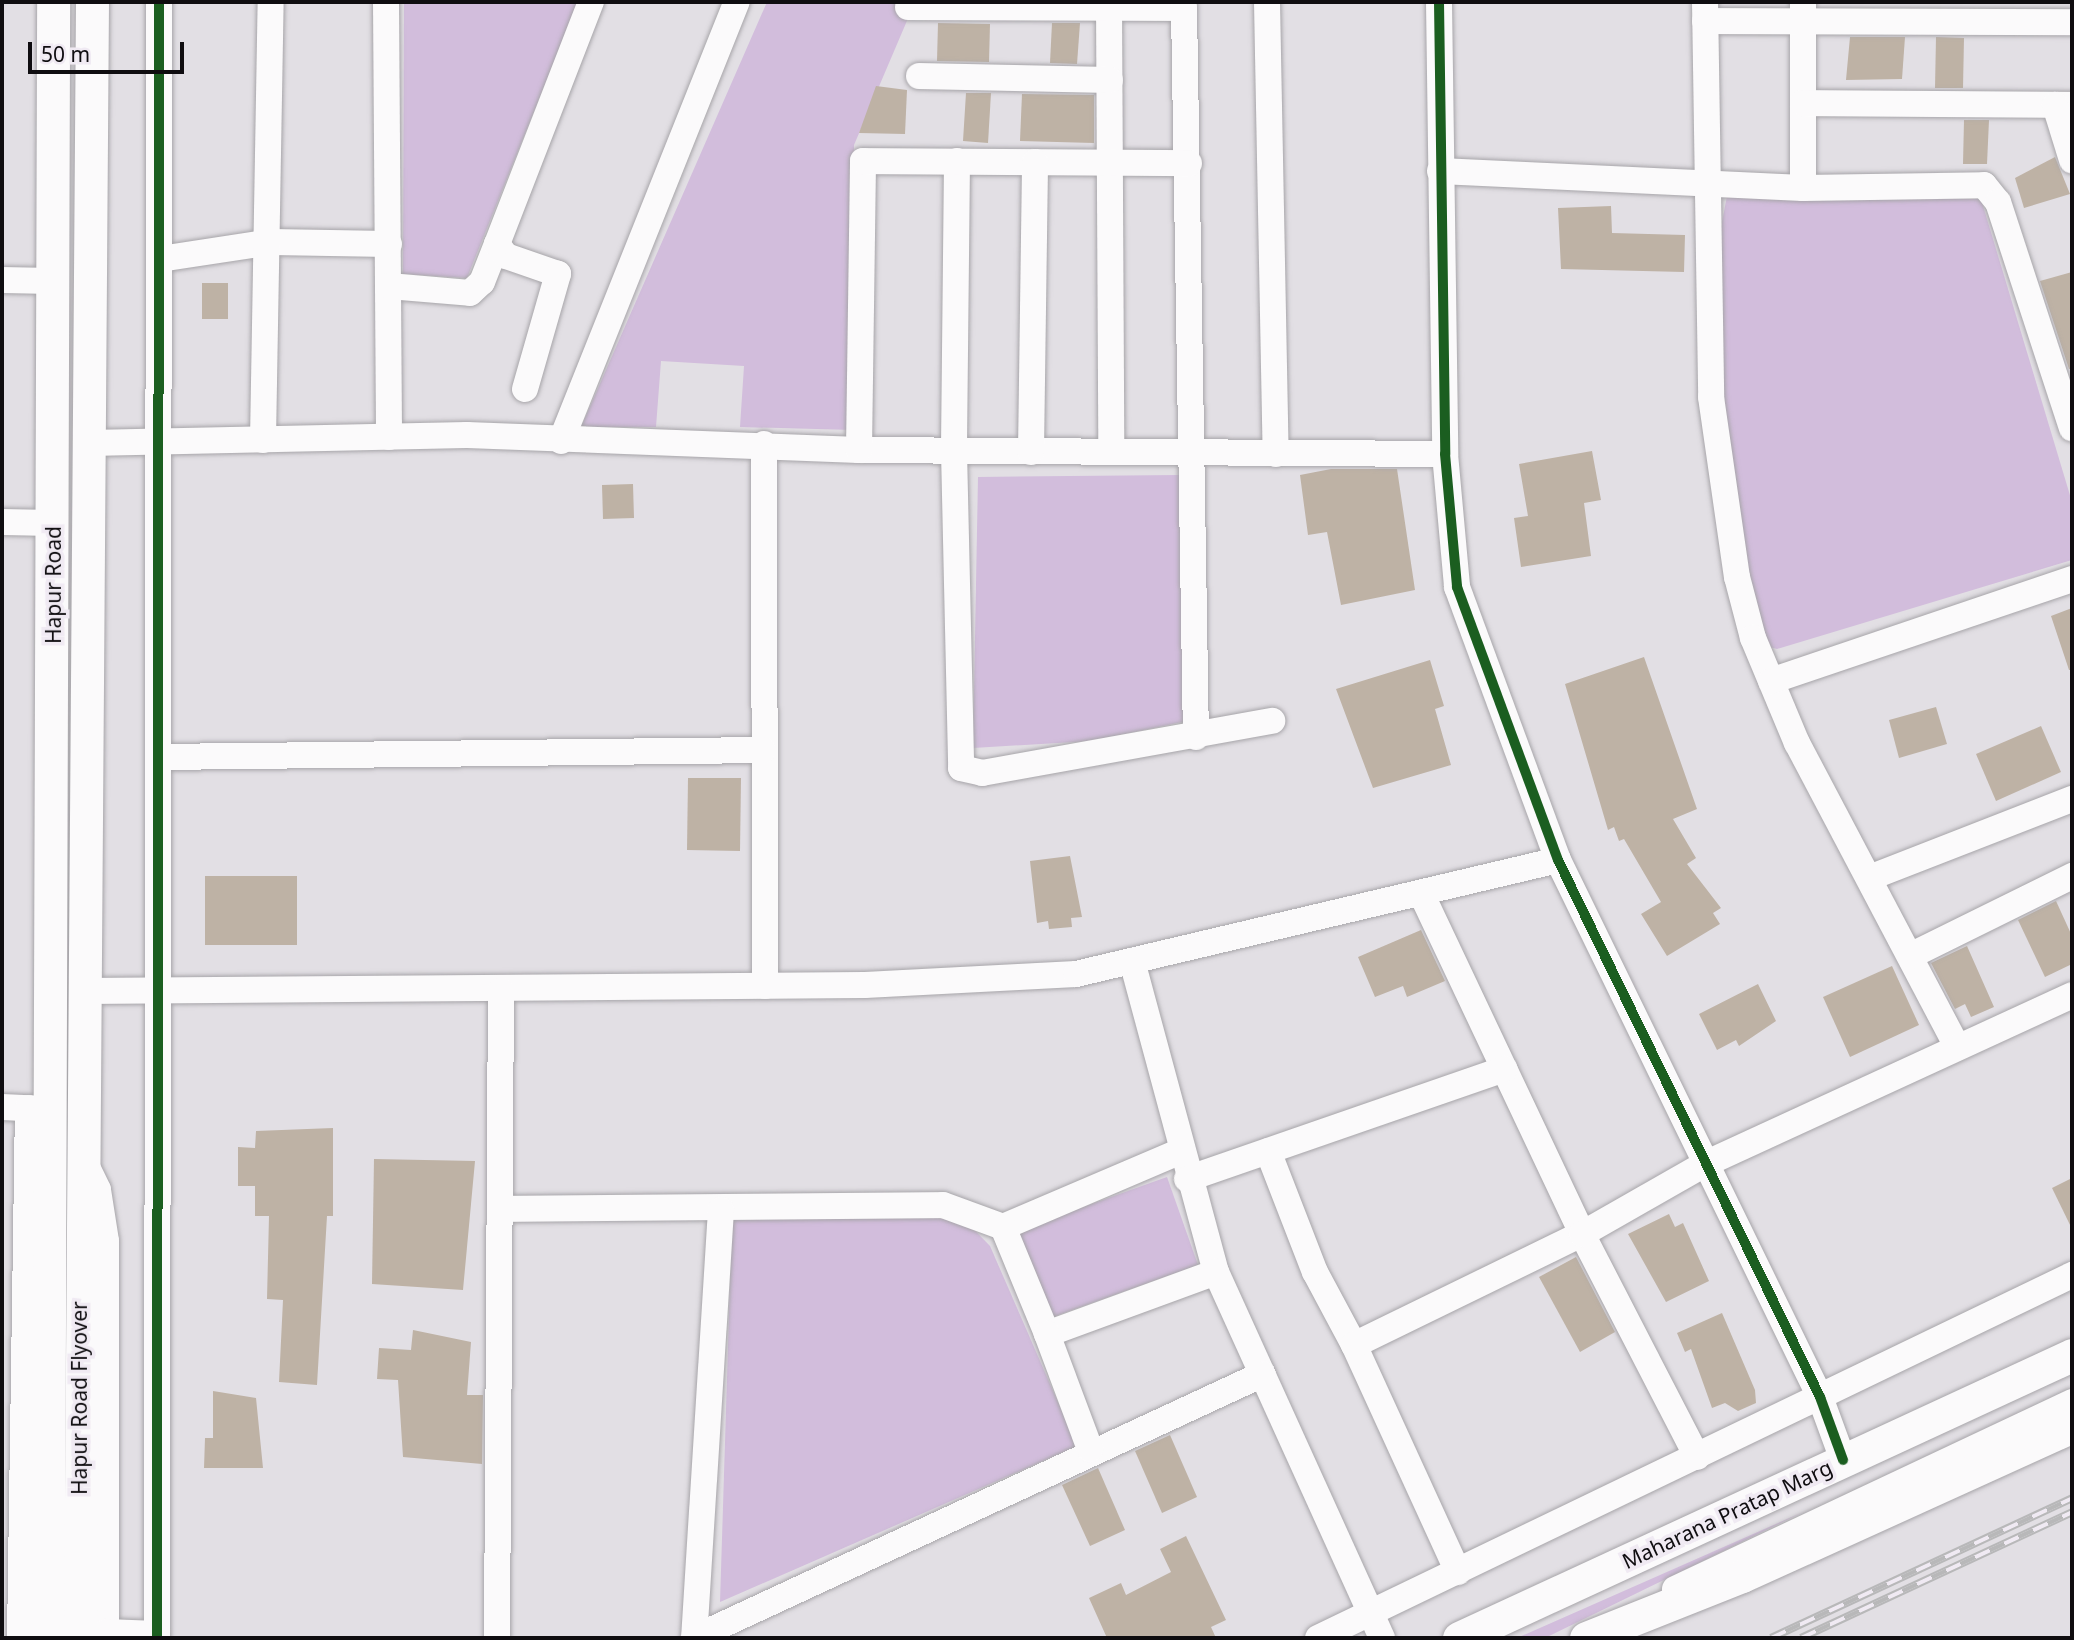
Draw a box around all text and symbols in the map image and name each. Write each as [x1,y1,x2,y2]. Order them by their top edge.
scale bar [32,28,187,72]
text: 50 m [41,40,90,68]
street label: Hapur Road [40,526,66,644]
street label: Hapur Road Flyover [66,1301,92,1495]
street label: Maharana Pratap Marg [1618,1454,1836,1574]

